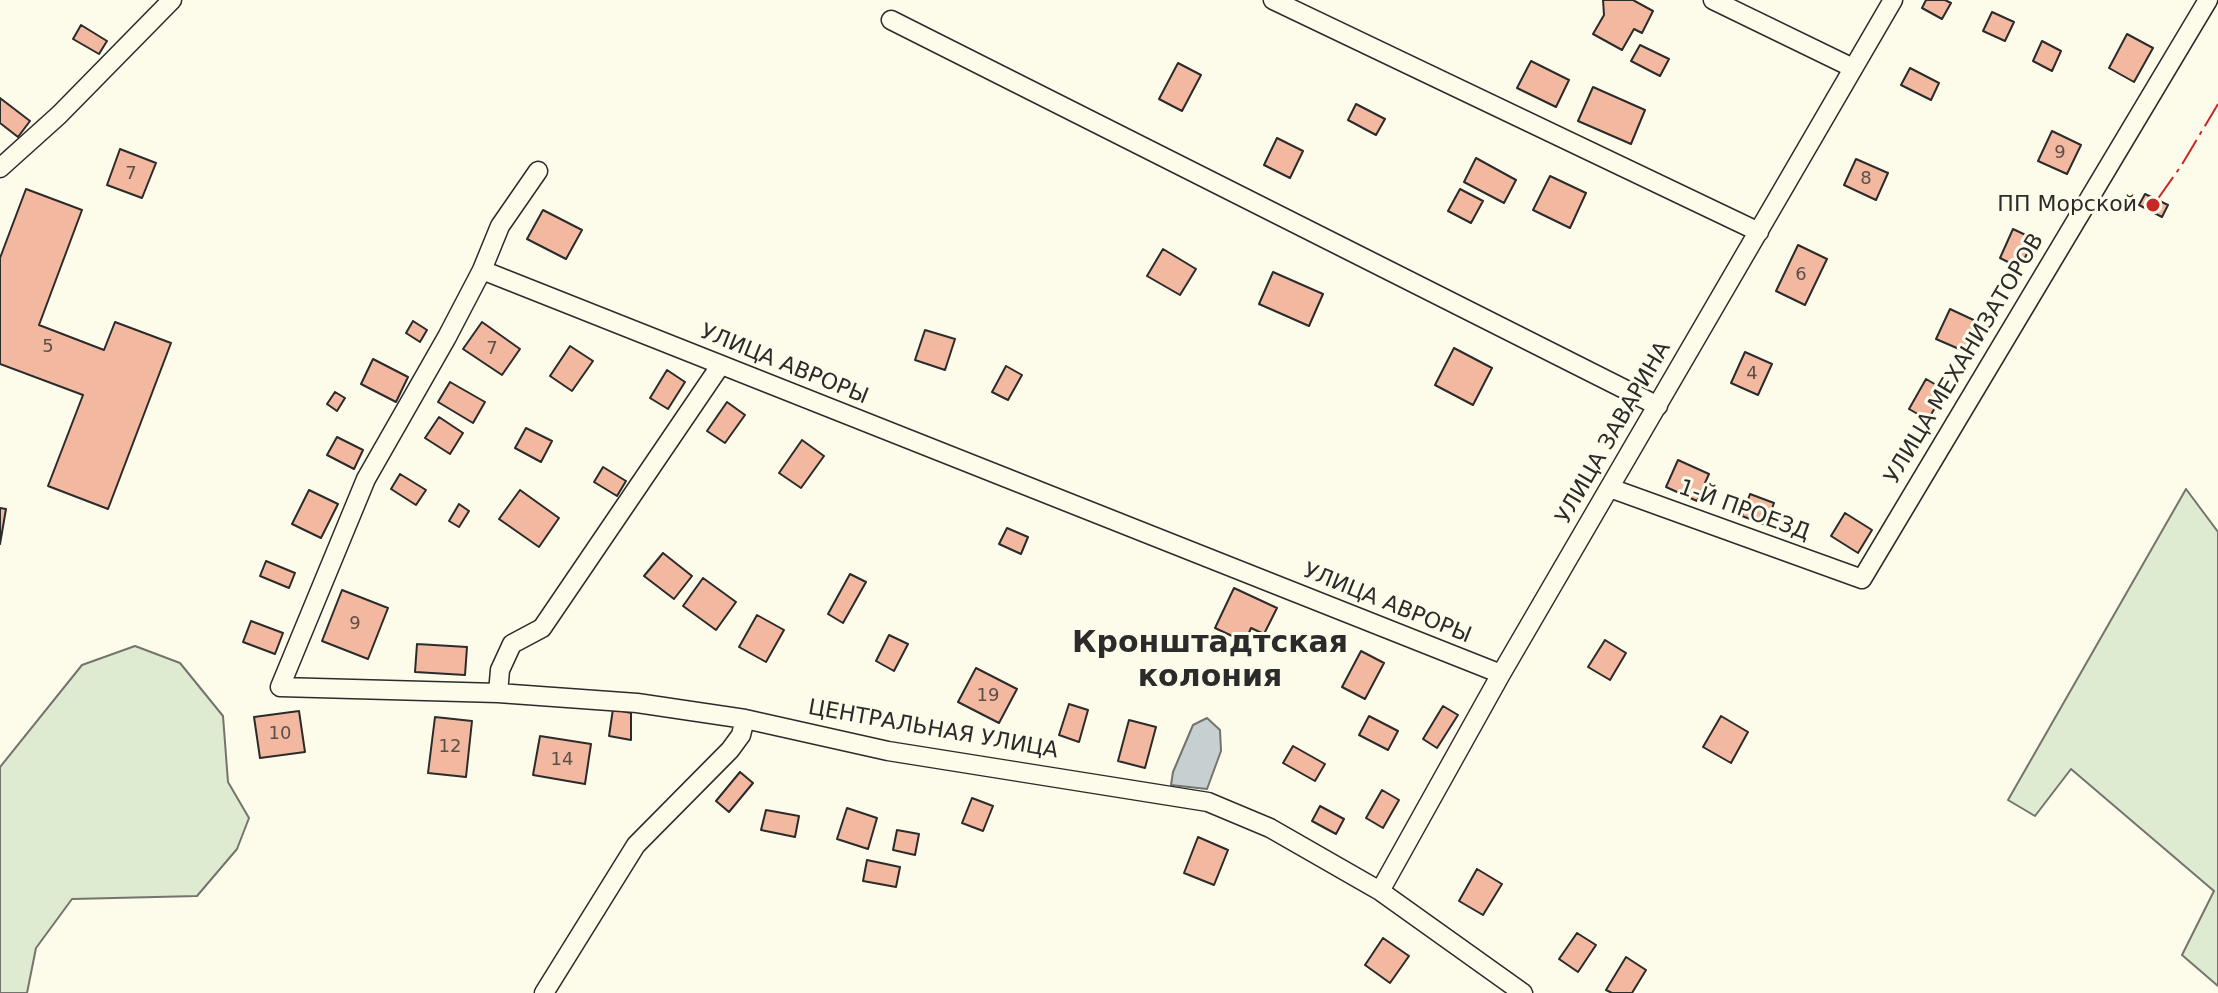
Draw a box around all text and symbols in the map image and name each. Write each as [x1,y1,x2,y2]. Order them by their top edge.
house number: 9 [2054,142,2066,164]
house number: 7 [125,163,137,185]
house number: 8 [1860,168,1872,190]
place label: ПП Морской [1997,192,2137,218]
marker: ПП Морской [2144,196,2162,214]
street label: УЛИЦА МЕХАНИЗАТОРОВ [1880,229,2050,489]
house number: 6 [1795,264,1807,286]
street label: УЛИЦА АВРОРЫ [696,319,872,411]
house number: 5 [42,336,54,358]
street label: УЛИЦА ЗАВАРИНА [1551,337,1677,529]
house number: 7 [486,338,498,360]
house number: 4 [1746,363,1758,385]
street label: 1-Й ПРОЕЗД [1675,475,1813,547]
street label: УЛИЦА АВРОРЫ [1299,558,1475,650]
house number: 9 [349,613,361,635]
district label: Кронштадтская колония [1072,626,1348,696]
house number: 19 [977,685,999,707]
street label: ЦЕНТРАЛЬНАЯ УЛИЦА [806,695,1060,765]
house number: 10 [269,723,291,745]
house number: 12 [439,736,461,758]
house number: 14 [551,749,573,771]

